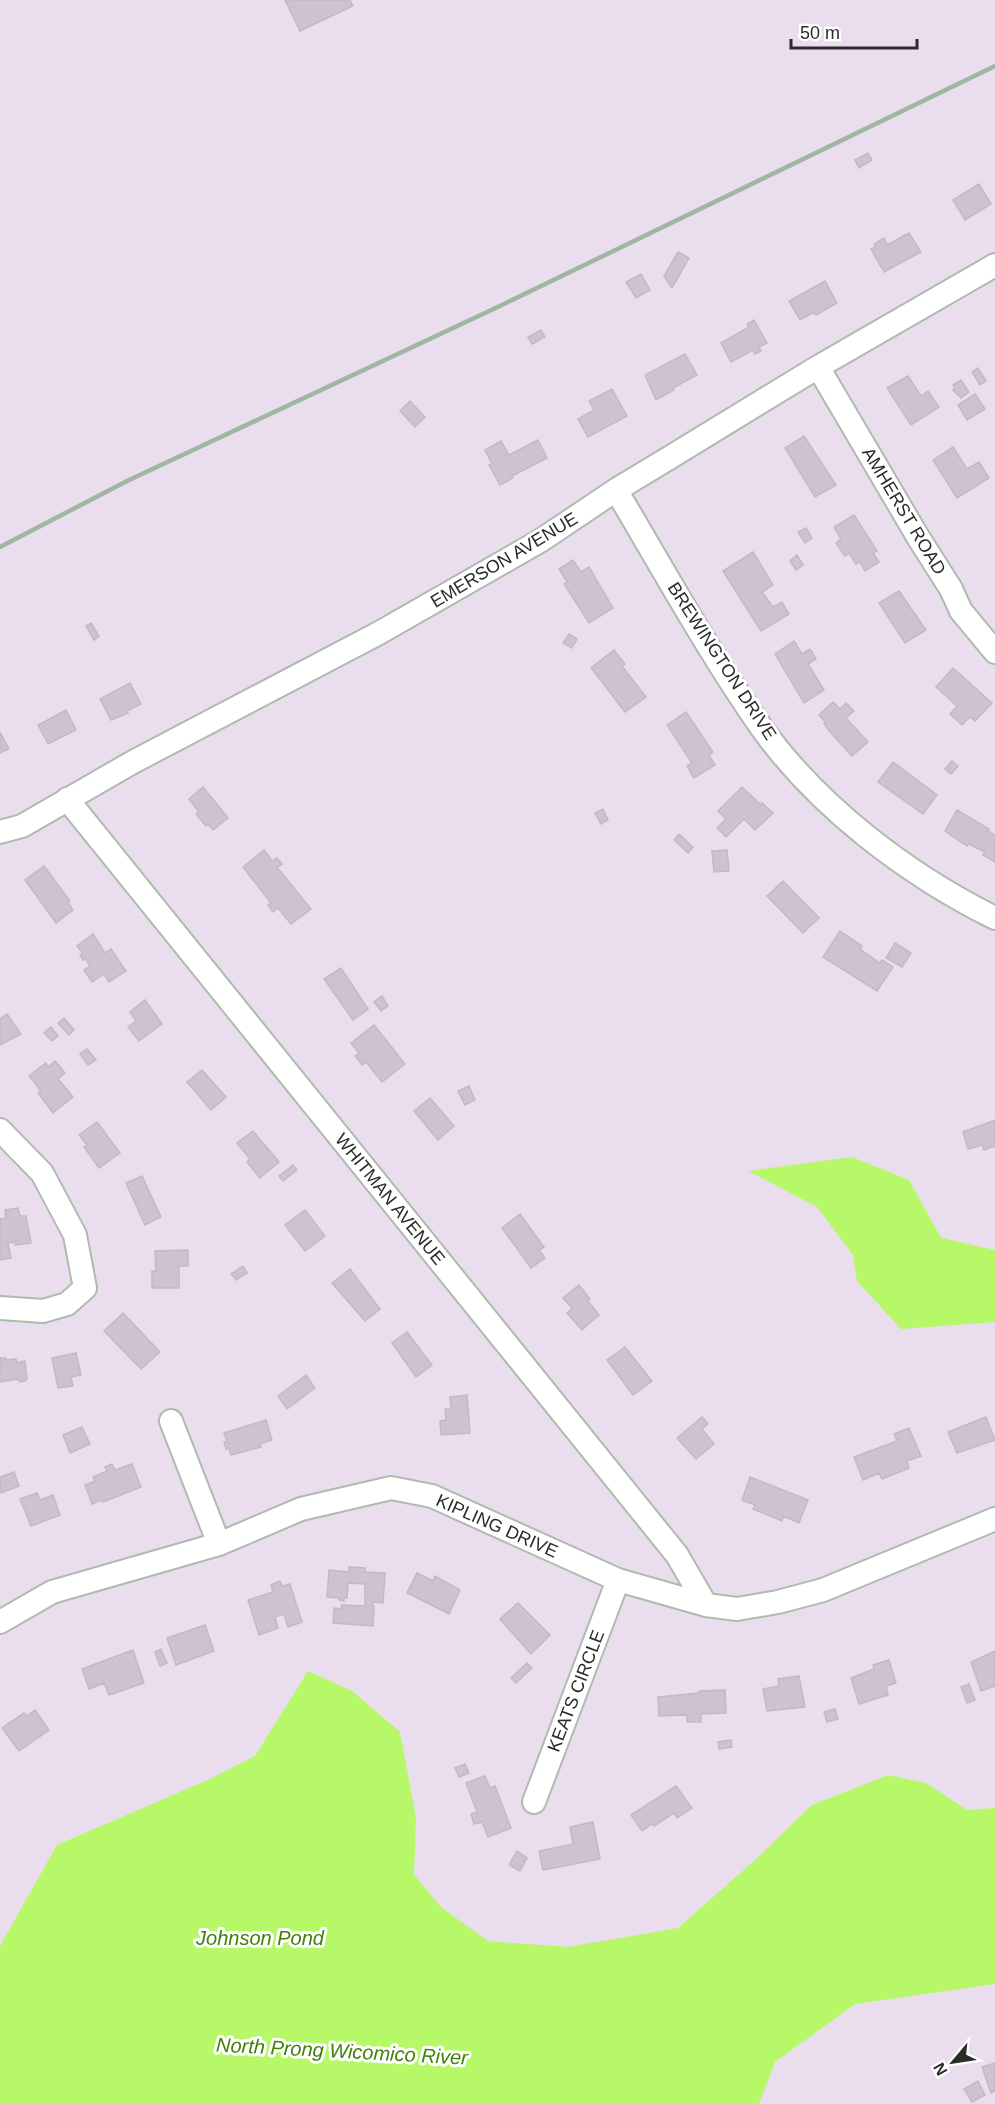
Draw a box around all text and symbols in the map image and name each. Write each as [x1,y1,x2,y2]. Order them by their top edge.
scale bar [791,12,917,50]
text: 50 m [800,23,840,43]
street label: AMHERST ROAD [858,444,950,578]
street label: EMERSON AVENUE [427,508,581,612]
street label: BREWINGTON DRIVE [664,579,780,743]
street label: WHITMAN AVENUE [331,1129,449,1269]
street label: KIPLING DRIVE [433,1490,561,1562]
street label: KEATS CIRCLE [544,1627,608,1755]
water label: Johnson Pond [195,1927,325,1949]
north arrow [923,2032,983,2092]
water label: North Prong Wicomico River [216,2033,470,2069]
text: N [930,2060,951,2078]

